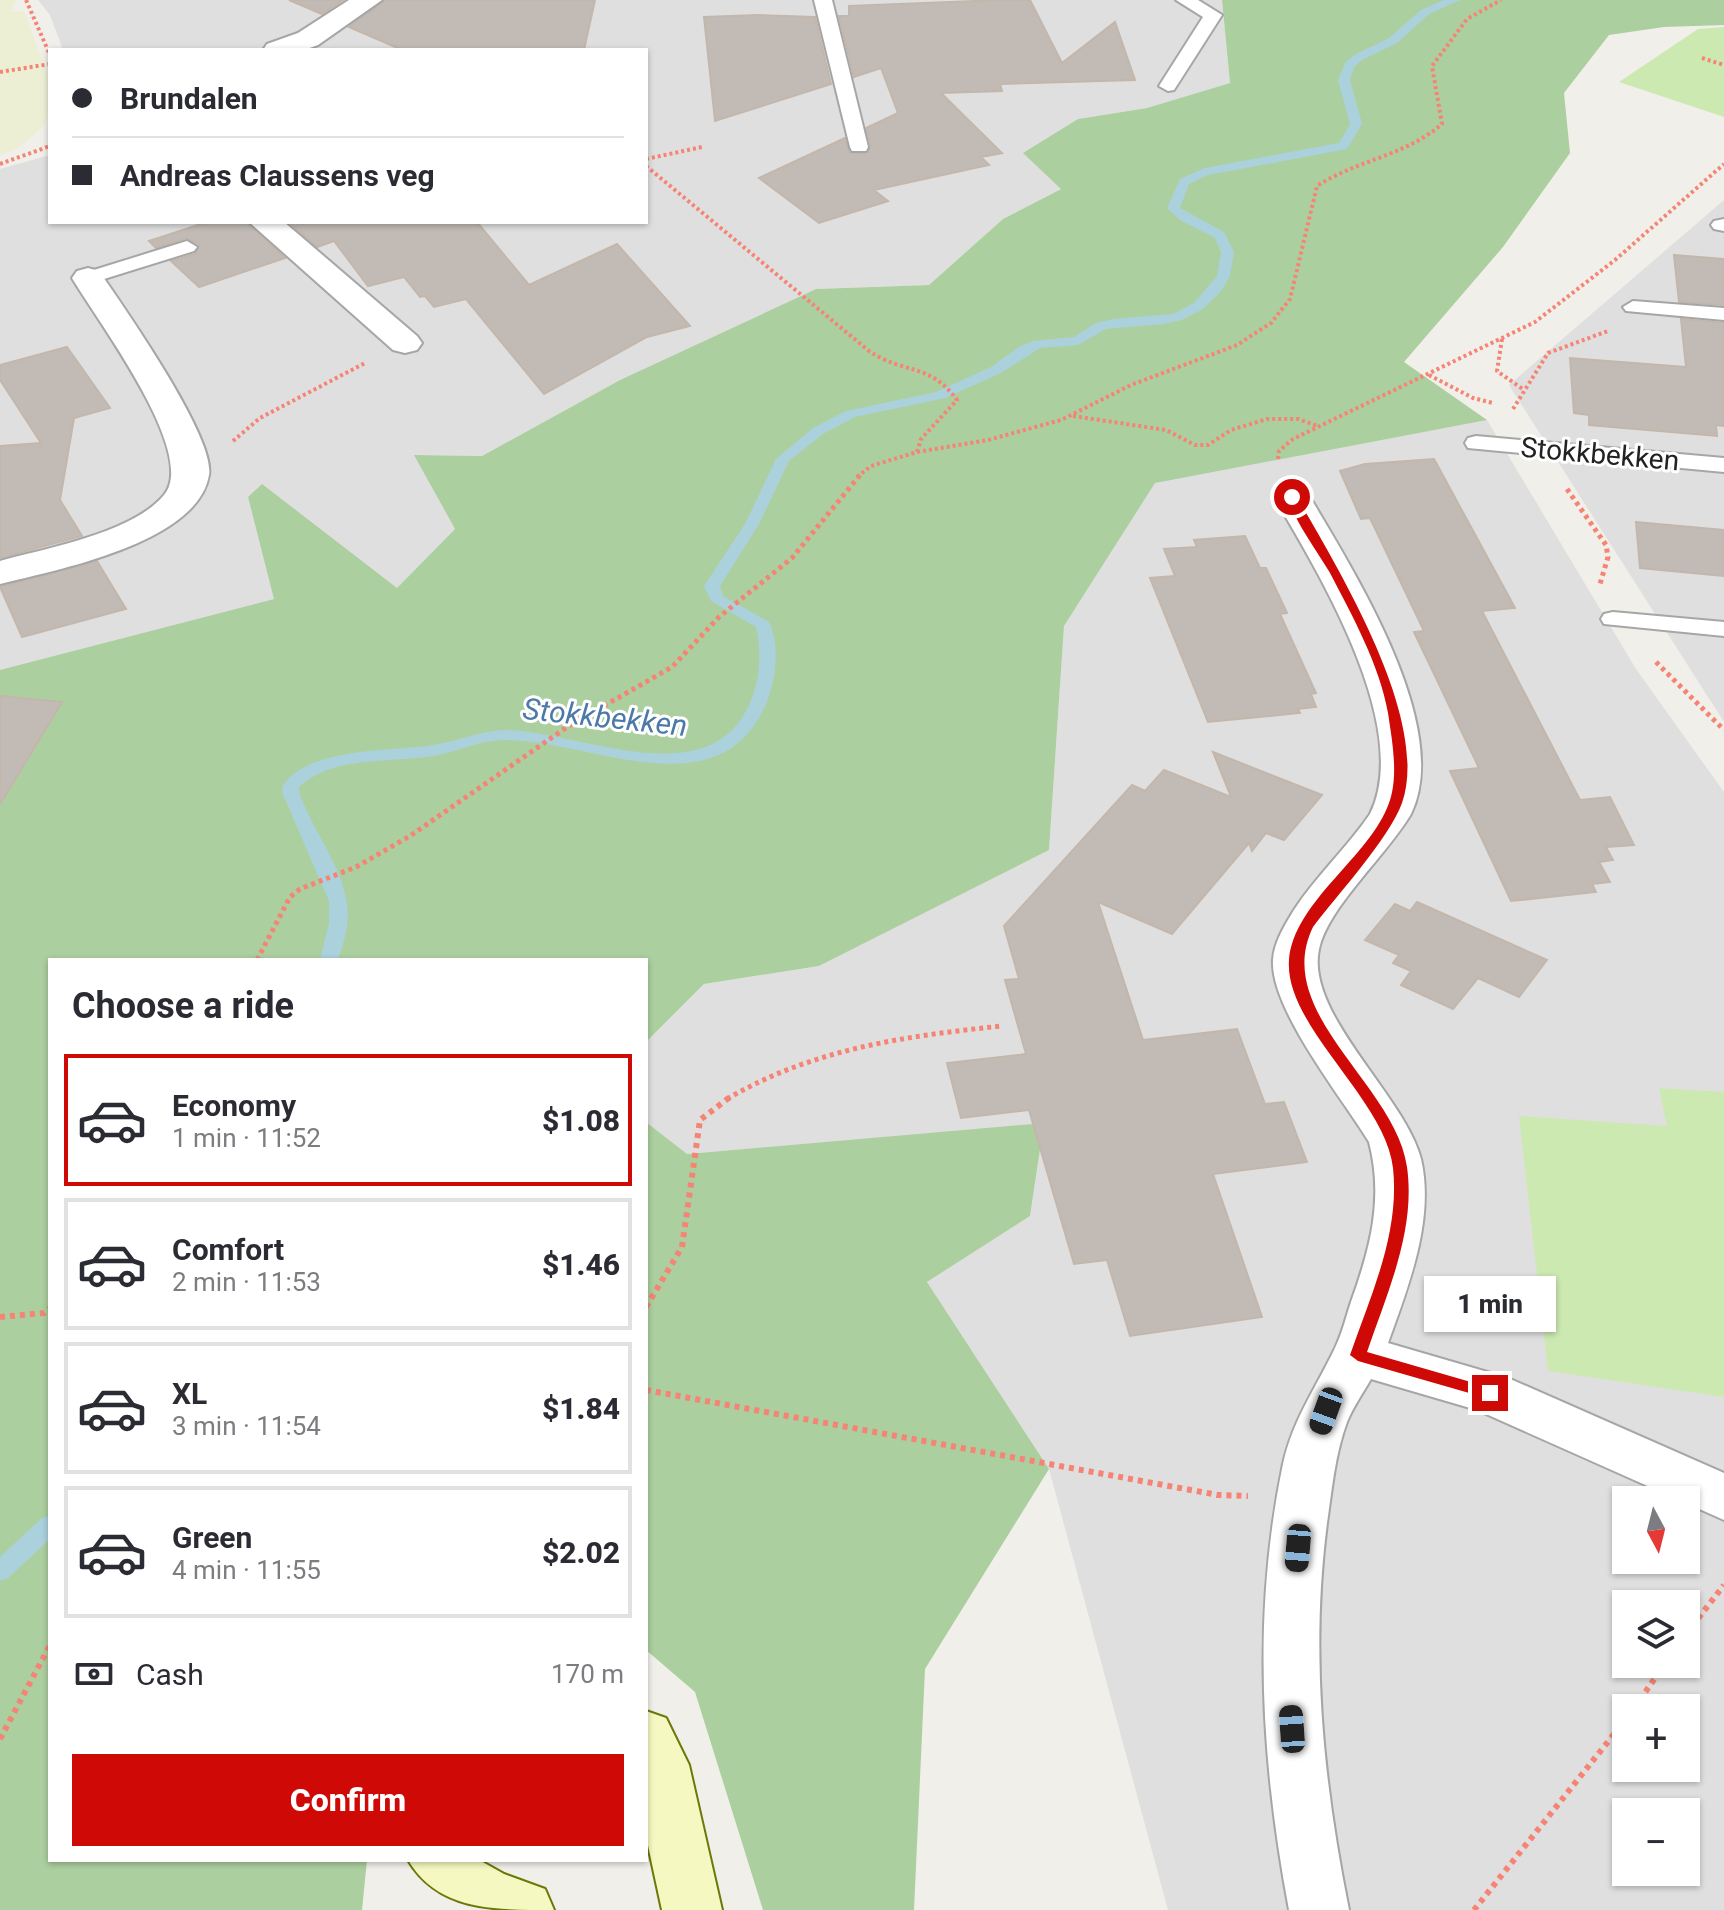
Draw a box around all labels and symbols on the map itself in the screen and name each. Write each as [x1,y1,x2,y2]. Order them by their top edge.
street label: Stokkbekken [1519,431,1681,477]
route start [1274,479,1310,515]
water label: Stokkbekken [521,691,689,743]
callout: 1 min [1424,1277,1556,1333]
route end [1472,1375,1508,1411]
car [1307,1384,1345,1438]
north arrow [1612,1486,1700,1574]
car [1284,1523,1312,1573]
car [1278,1704,1306,1754]

